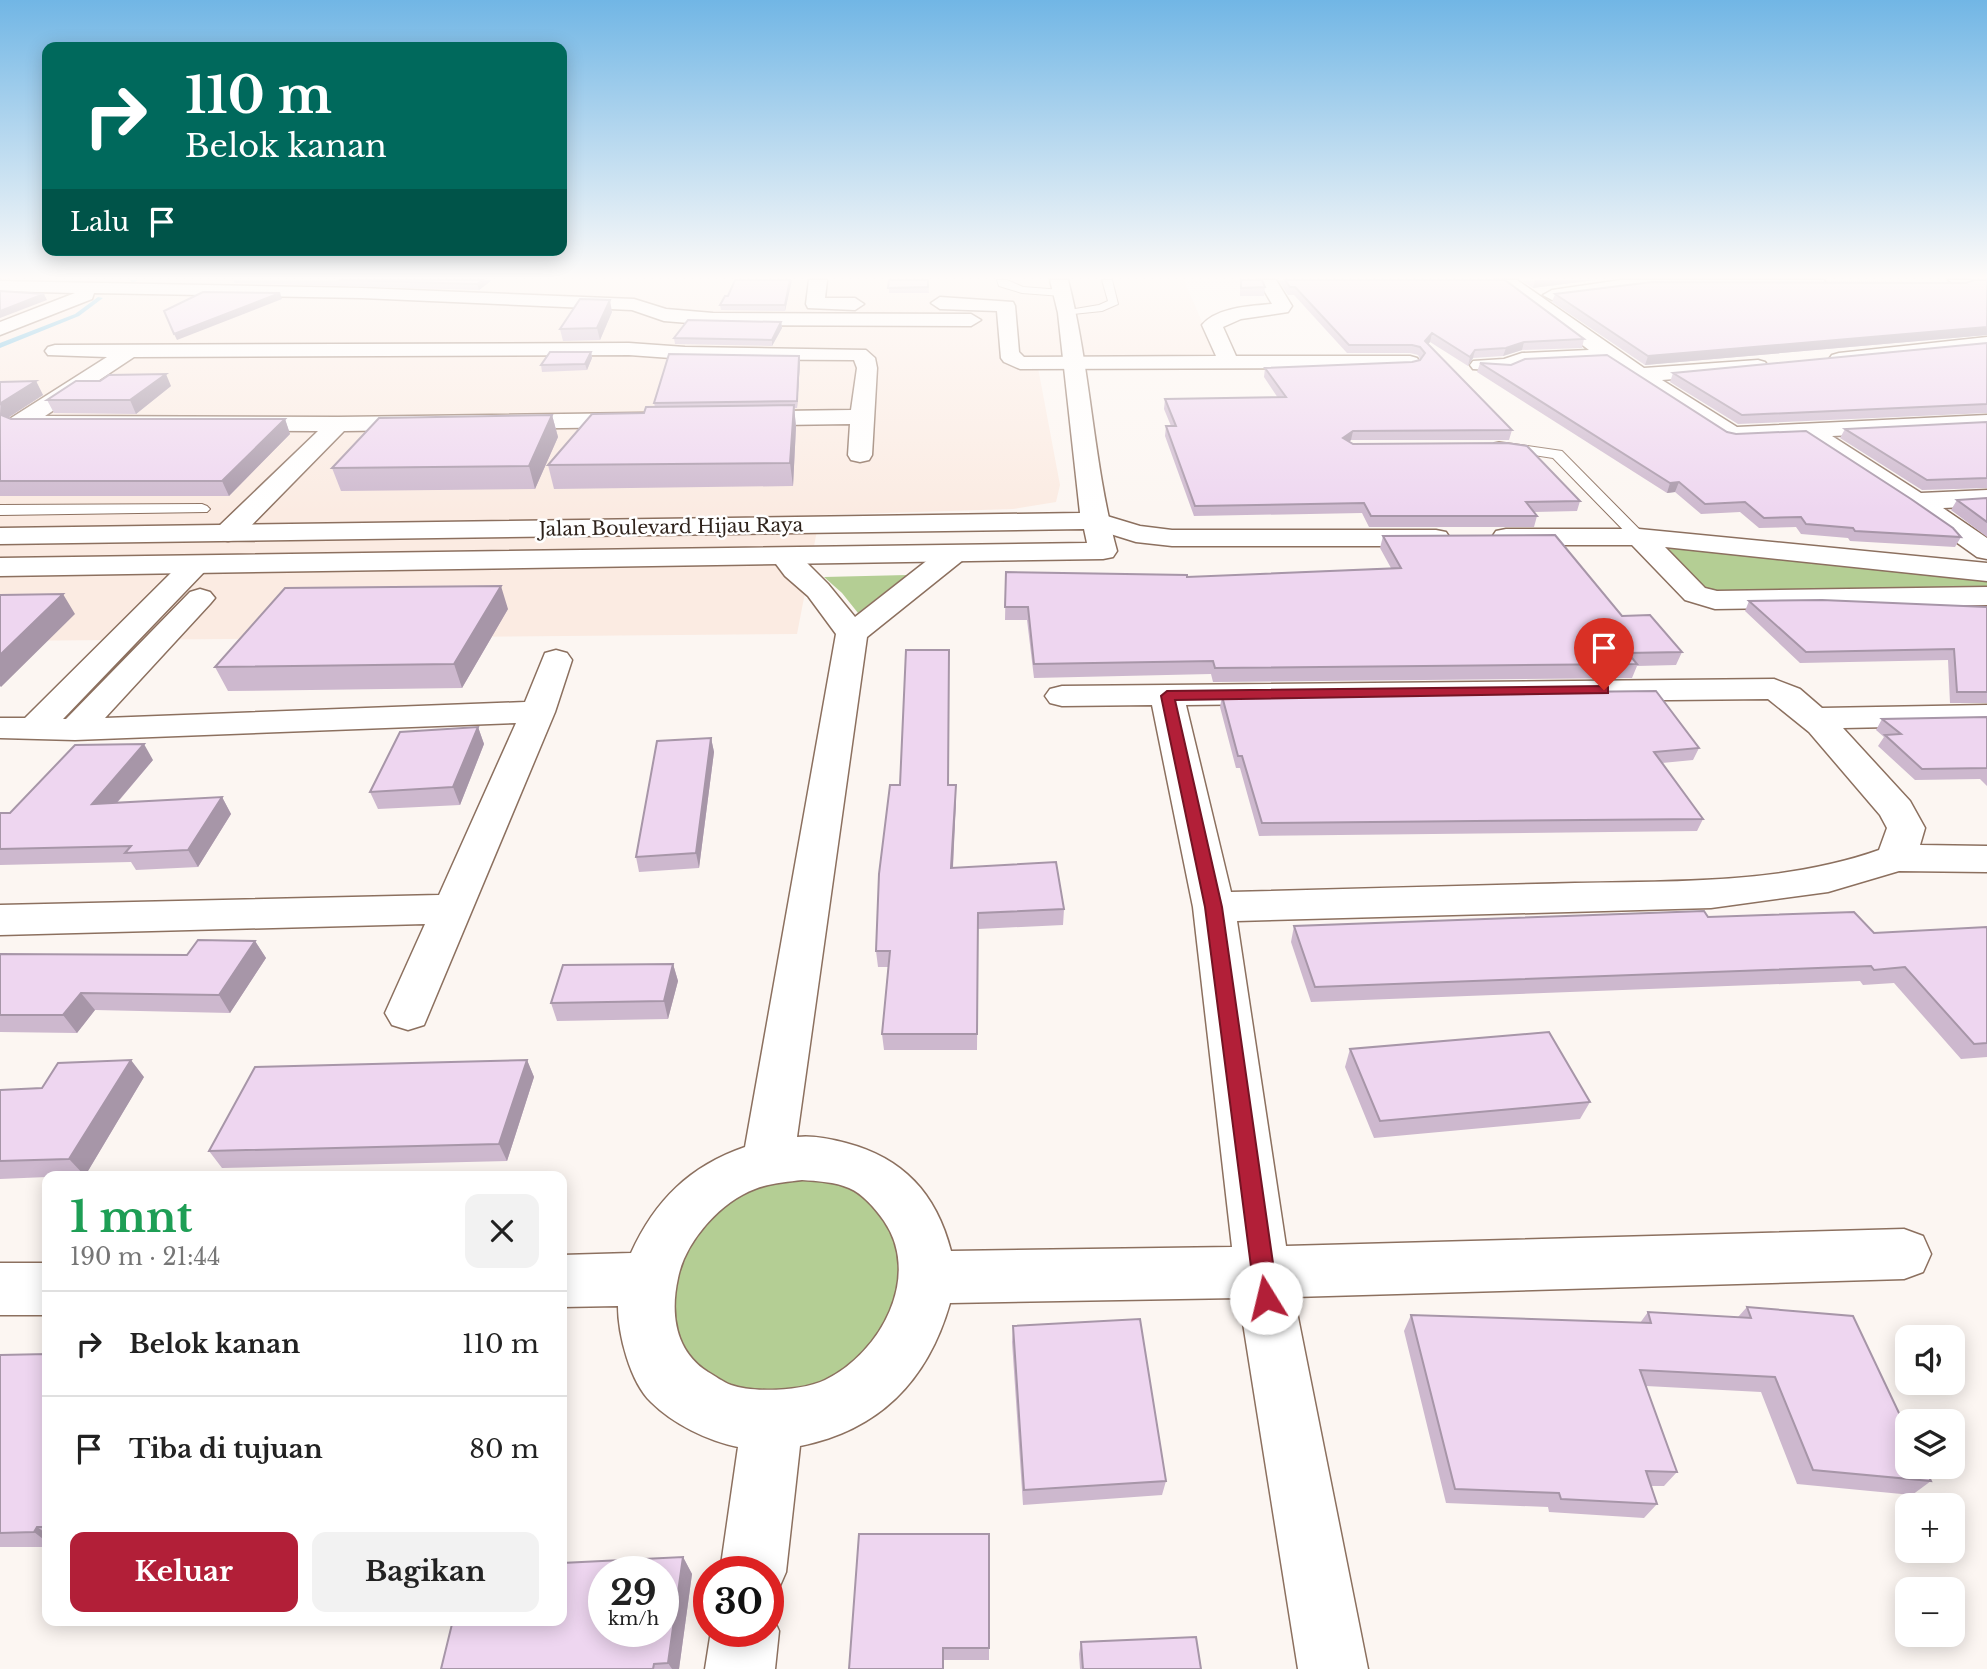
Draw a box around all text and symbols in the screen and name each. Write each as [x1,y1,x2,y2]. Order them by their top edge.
text: 110 m [185,65,332,126]
icon: right [70,70,161,161]
text: Belok kanan [185,126,387,166]
icon: arrive [143,203,181,241]
text: Lalu [70,206,129,238]
street label: Jalan Boulevard Hijau Raya [536,513,804,541]
pin [1574,618,1634,690]
icon: arrive [1585,629,1623,667]
text: 1 mnt [70,1191,193,1243]
button: close [465,1194,539,1268]
text: 190 m · 21:44 [70,1243,220,1271]
position arrow [1229,1261,1303,1335]
icon: right [70,1325,108,1363]
map controls [1895,1325,1965,1647]
button: sound [1895,1325,1965,1395]
text: Belok kanan [129,1328,300,1360]
text: 110 m [462,1328,539,1360]
button: layers [1895,1409,1965,1479]
icon: arrive [70,1430,108,1468]
text: Tiba di tujuan [129,1433,323,1465]
text: 80 m [469,1433,539,1465]
button: + [1895,1493,1965,1563]
button: Keluar [70,1532,298,1612]
button: Bagikan [312,1532,539,1612]
speed limit sign: 30 [693,1556,784,1647]
text: 29 [610,1571,657,1614]
button: − [1895,1577,1965,1647]
text: km/h [608,1608,659,1630]

